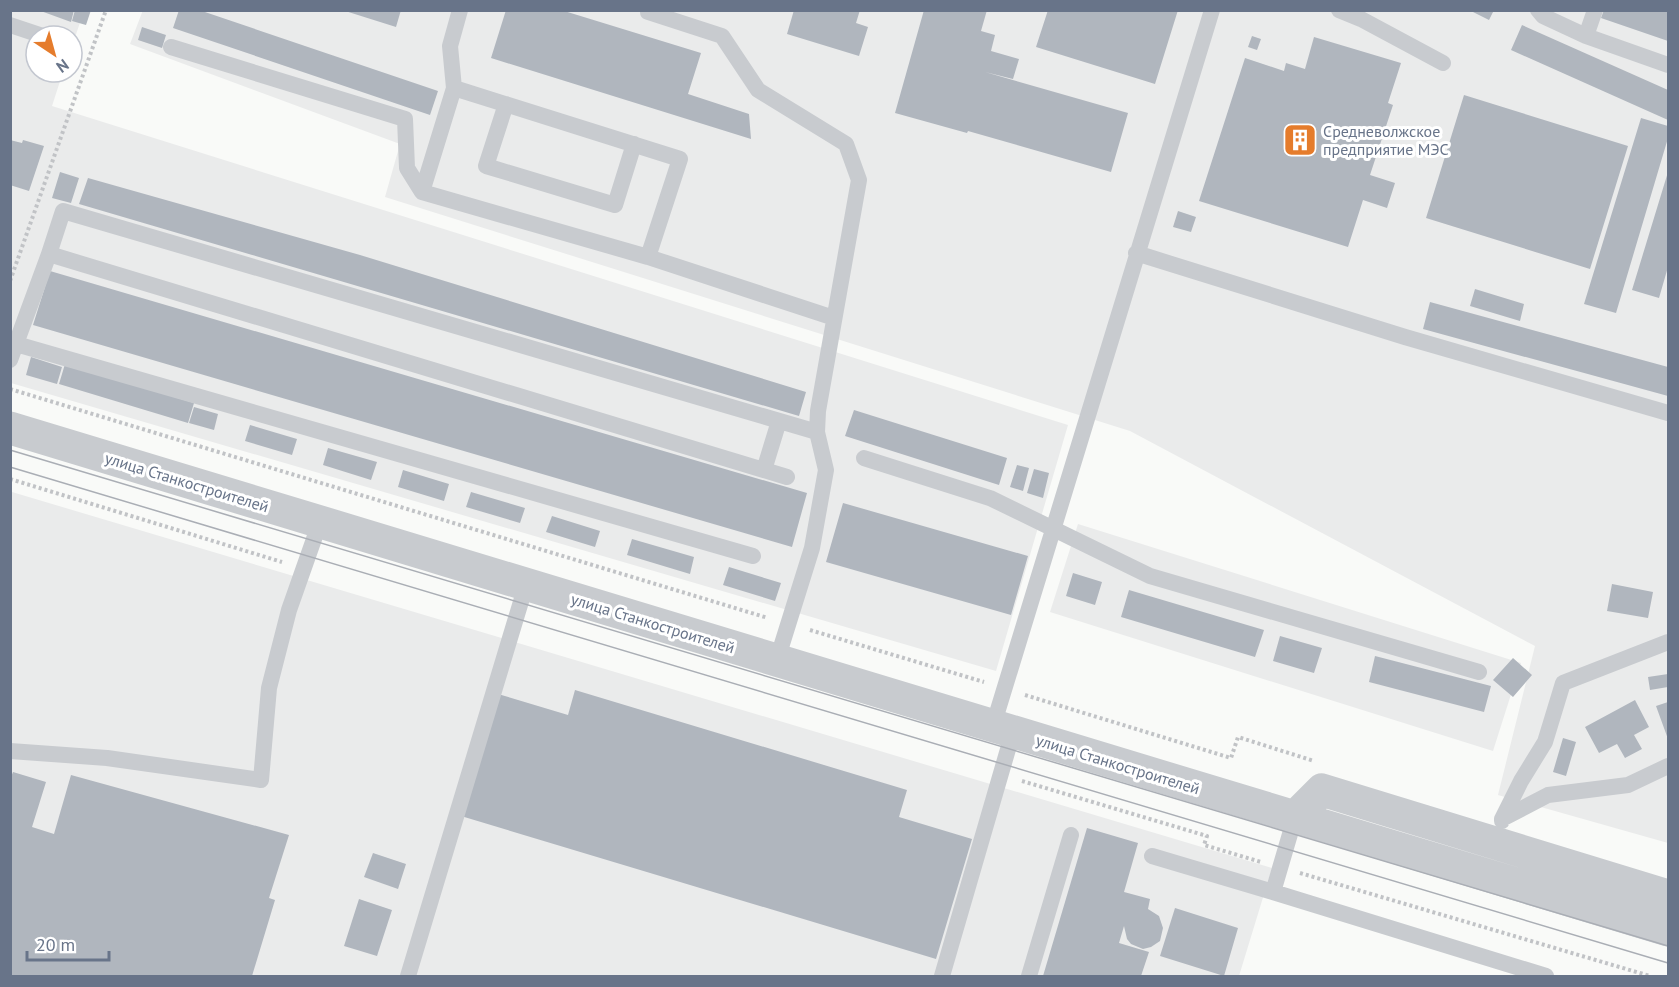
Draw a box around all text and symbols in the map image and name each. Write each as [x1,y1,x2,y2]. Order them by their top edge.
north arrow [24,24,84,84]
text: N [53,55,73,77]
place label: Средневолжское предприятие МЭС [1323,121,1449,159]
building icon: Средневолжское предприятие МЭС [1282,122,1318,158]
street label: улица Станкостроителей [103,448,271,516]
street label: улица Станкостроителей [569,589,737,657]
street label: улица Станкостроителей [1034,730,1202,798]
scale bar [27,924,110,962]
text: 20 m [36,933,75,956]

